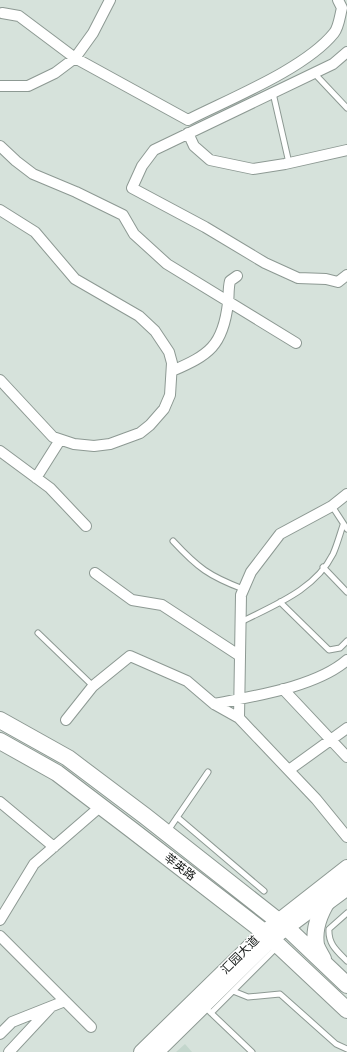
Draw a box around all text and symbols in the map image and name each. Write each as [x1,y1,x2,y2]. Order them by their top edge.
street label: 莘英路 [162,850,198,884]
street label: 汇园大道 [218,933,262,977]

